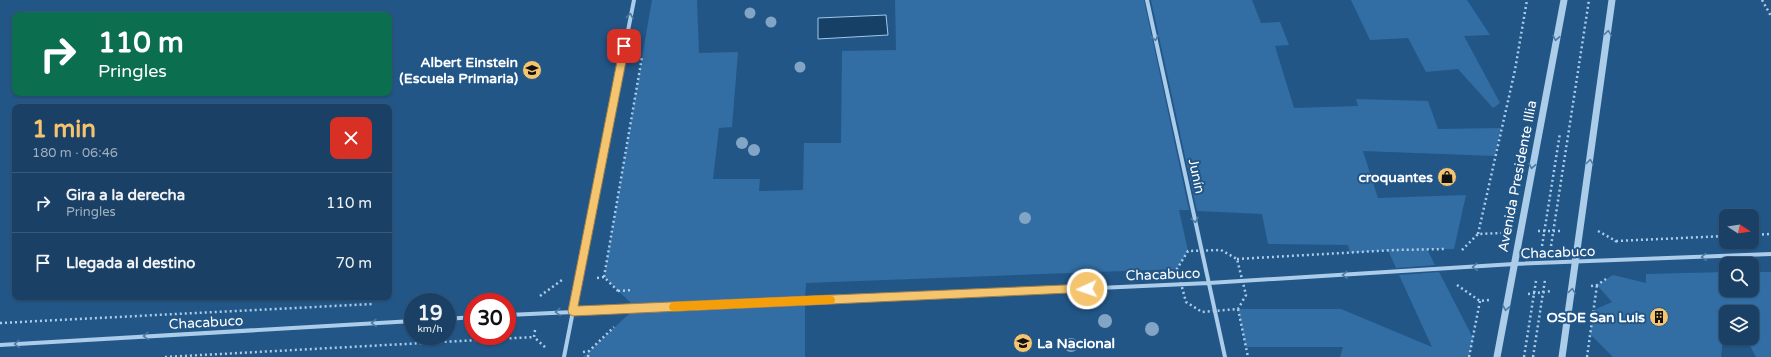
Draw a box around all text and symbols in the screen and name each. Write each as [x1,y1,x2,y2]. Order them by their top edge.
one-way arrow [626,13,634,20]
text: 110 m [98,26,184,60]
icon: right [32,28,84,80]
pin [607,29,641,63]
one-way arrow [1603,30,1612,36]
icon: arrive [613,35,635,57]
one-way arrow [1151,35,1159,41]
one-way arrow [1553,35,1561,41]
place label: Albert Einstein (Escuela Primaria) [399,54,518,87]
school or university icon: Albert Einstein (Escuela Primaria) [521,59,543,81]
text: Pringles [98,60,167,82]
street label: Avenida Presidente Illia [1494,99,1541,253]
text: 1 min [32,115,96,144]
button: close [330,117,372,159]
text: 180 m · 06:46 [32,145,118,161]
street label: Junín [1184,157,1209,195]
one-way arrow [1585,159,1594,165]
one-way arrow [1529,163,1537,169]
shop icon: croquantes [1436,166,1458,188]
place label: croquantes [1358,169,1433,186]
text: Gira a la derecha [66,186,185,204]
icon: right [32,192,54,214]
text: 110 m [326,194,372,212]
text: Pringles [66,204,116,220]
north arrow [1719,209,1759,249]
map controls [1719,209,1759,345]
one-way arrow [1190,217,1198,223]
street label: Chacabuco [1520,243,1596,262]
icon: arrive [32,252,54,274]
one-way arrow [1701,252,1707,261]
text: Llegada al destino [66,254,195,272]
text: 70 m [335,254,372,272]
button: search [1719,257,1759,297]
one-way arrow [1472,262,1478,271]
street label: Chacabuco [1125,265,1201,284]
position arrow [1066,268,1108,310]
one-way arrow [1342,271,1348,279]
one-way arrow [1567,288,1576,294]
speed limit sign: 30 [464,293,516,345]
text: 19 [417,302,443,326]
one-way arrow [1502,305,1511,311]
button: layers [1719,305,1759,345]
building icon: OSDE San Luis [1648,306,1670,328]
one-way arrow [555,308,561,317]
place label: OSDE San Luis [1546,309,1645,326]
street label: Chacabuco [168,312,244,333]
one-way arrow [371,319,377,327]
text: km/h [417,323,443,335]
one-way arrow [143,332,149,341]
school or university icon: La Nacional [1012,332,1034,354]
place label: La Nacional [1037,335,1115,352]
one-way arrow [14,340,20,348]

